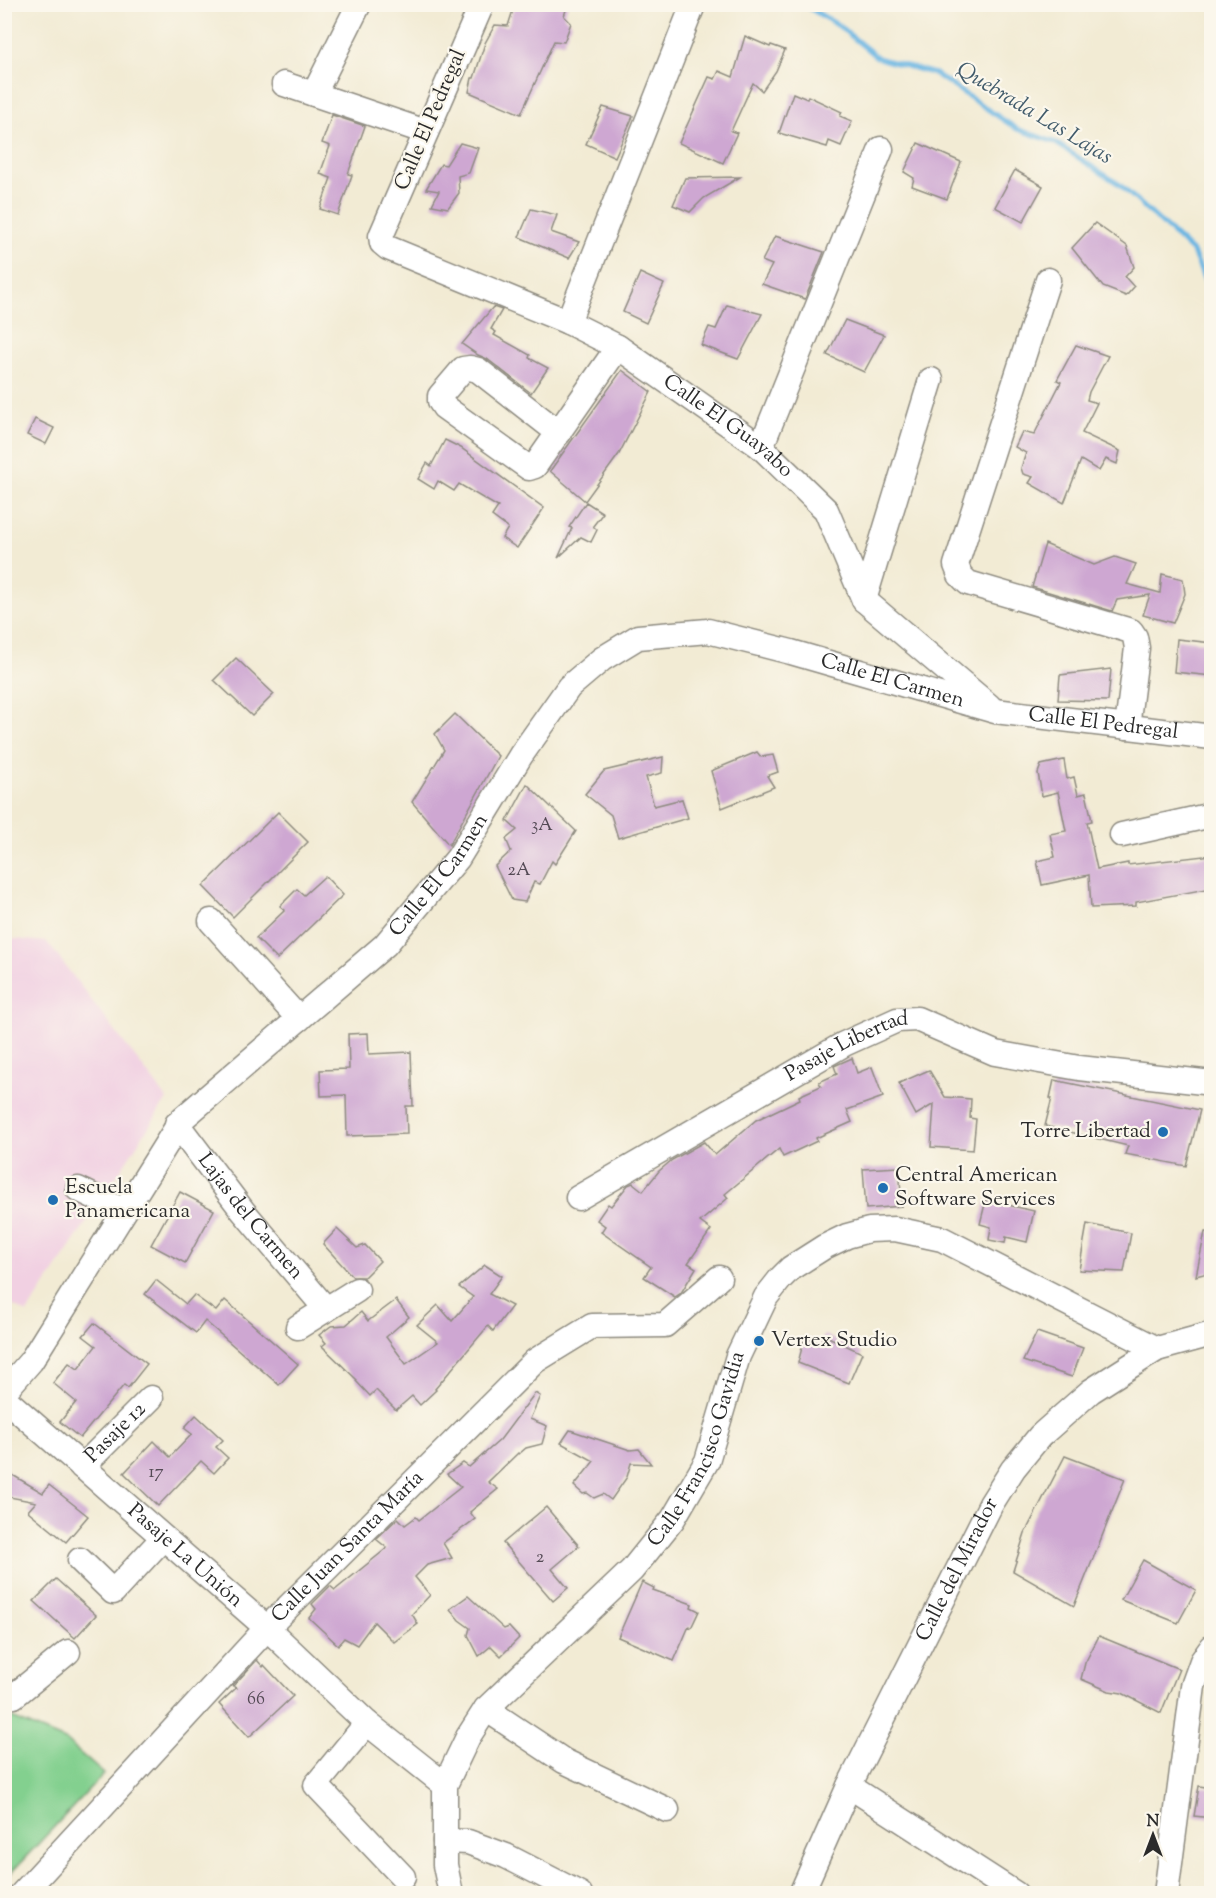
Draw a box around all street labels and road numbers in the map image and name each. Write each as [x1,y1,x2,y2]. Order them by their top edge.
street label: Calle El Pedregal [388,45,474,195]
street label: Calle El Guayabo [656,367,800,485]
street label: Calle El Carmen [817,646,968,716]
street label: Calle El Pedregal [1026,700,1180,748]
street label: Calle El Carmen [383,808,496,944]
street label: Pasaje Libertad [779,1004,909,1090]
street label: Lajas del Carmen [189,1147,310,1287]
street label: Calle Francisco Gavidia [641,1348,754,1554]
street label: Pasaje 12 [78,1395,154,1471]
street label: Calle Juan Santa María [265,1464,431,1630]
street label: Calle del Mirador [909,1492,1006,1647]
street label: Pasaje La Unión [120,1497,249,1615]

